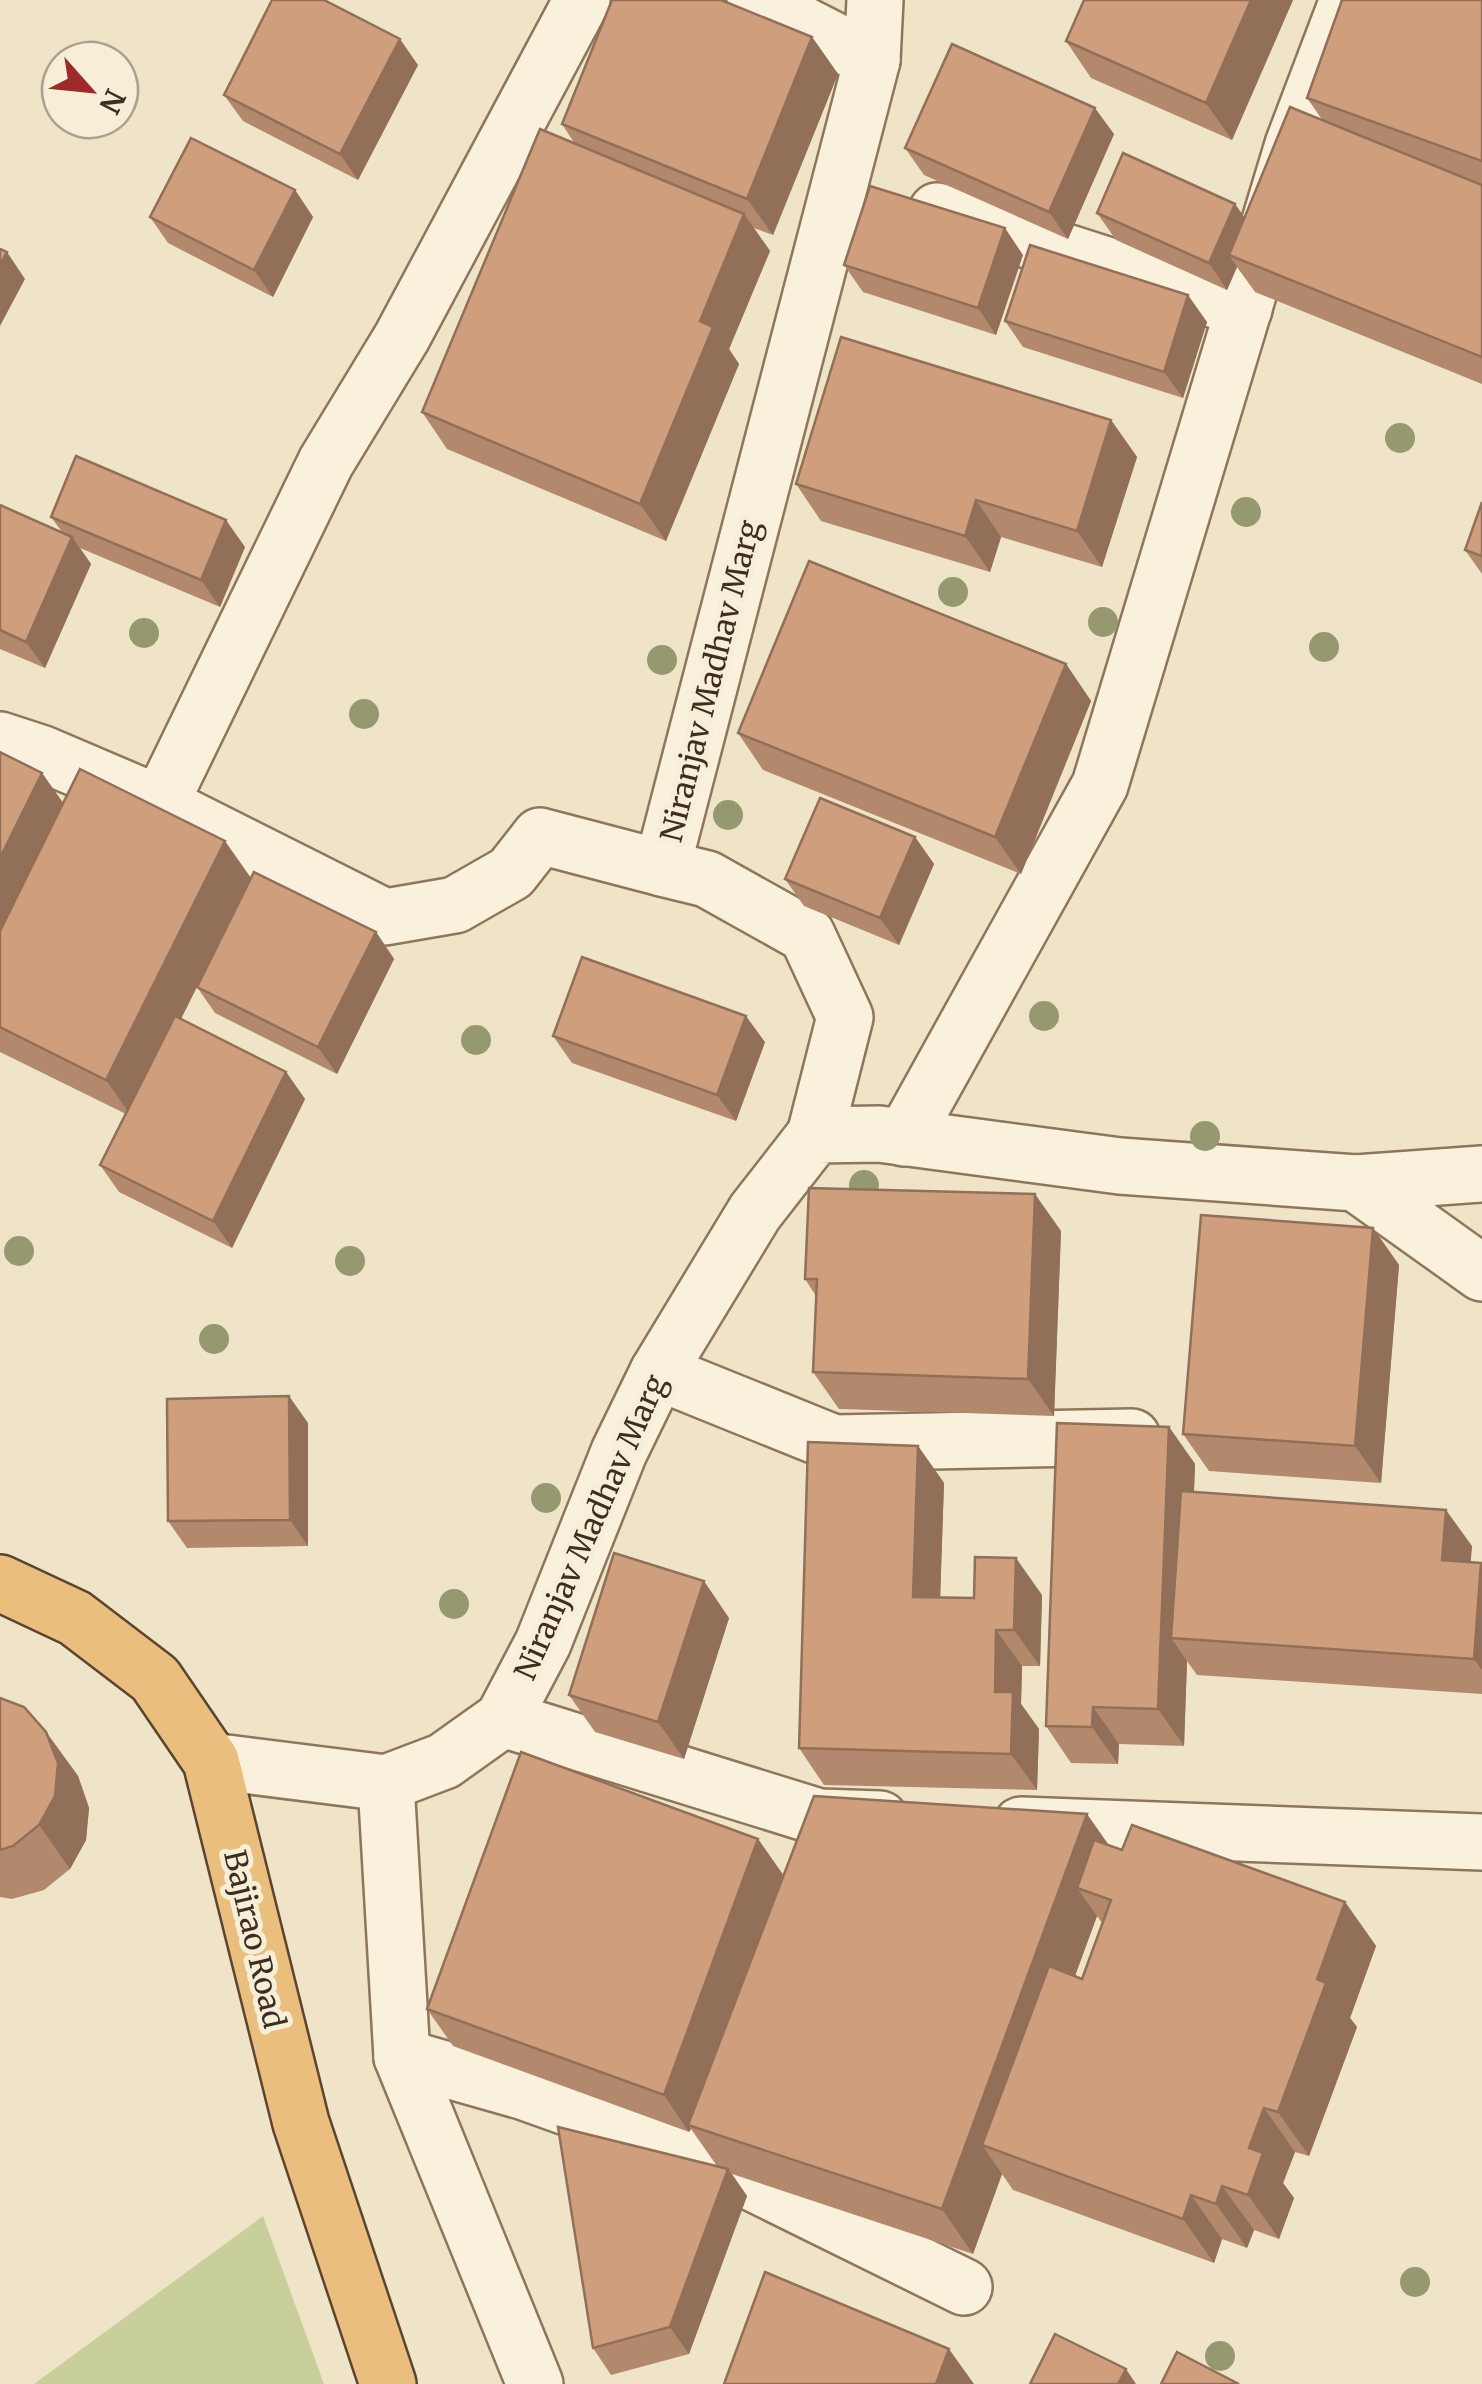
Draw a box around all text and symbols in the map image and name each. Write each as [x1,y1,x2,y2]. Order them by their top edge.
north arrow [40,40,140,140]
text: N [91,83,133,119]
street label: Niranjav Madhav Marg [652,516,768,846]
street label: Niranjav Madhav Marg [505,1368,675,1686]
street label: Bajirao Road [216,1846,294,2032]

